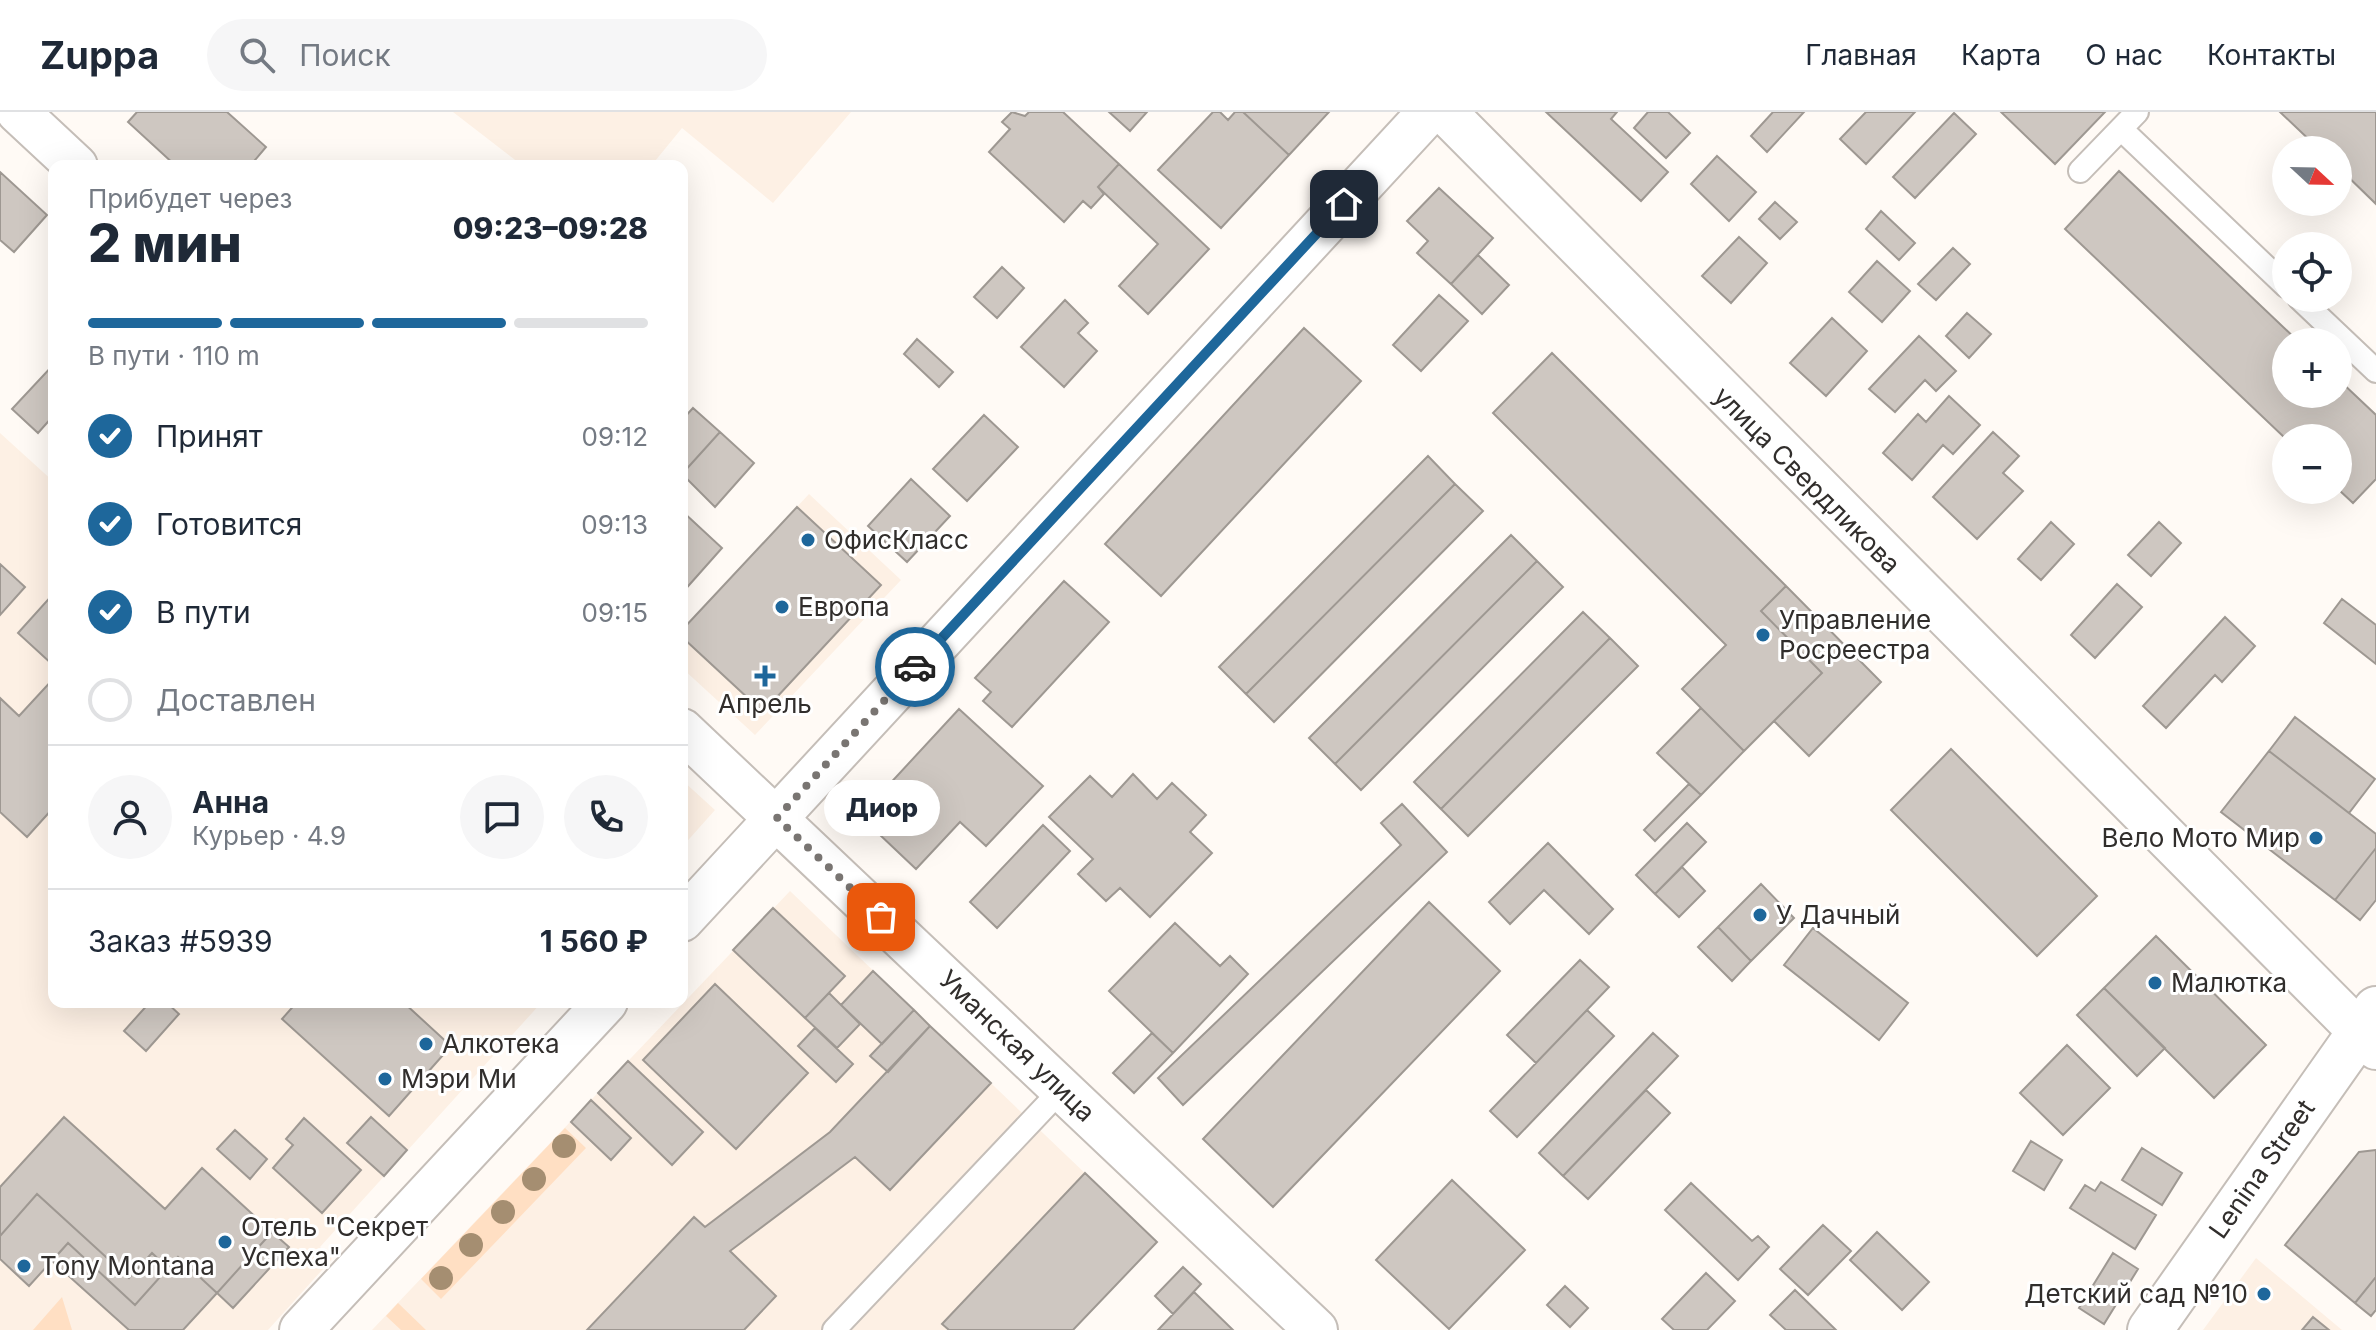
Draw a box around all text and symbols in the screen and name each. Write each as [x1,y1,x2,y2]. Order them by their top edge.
search box [207,19,767,91]
text: Zuppa [40,32,159,78]
icon: search [235,33,279,77]
text: Поиск [299,37,391,73]
text: Главная [1805,38,1917,72]
text: Карта [1961,38,2041,72]
text: О нас [2085,38,2163,72]
text: Контакты [2207,38,2336,72]
north arrow [2272,136,2352,216]
map controls [2272,136,2352,504]
pin [1310,170,1378,238]
icon: home [1322,182,1366,226]
text: Прибудет через [88,183,292,214]
text: 09:23–09:28 [453,210,648,246]
text: 2 мин [88,212,242,275]
button: locate [2272,232,2352,312]
button: + [2272,328,2352,408]
text: В пути · 110 m [88,340,260,371]
street label: улица Свердликова [1708,380,1907,579]
icon: check [88,414,132,458]
text: Принят [156,418,263,454]
text: 09:12 [582,421,648,452]
button: − [2272,424,2352,504]
icon: check [88,502,132,546]
text: Готовится [156,506,302,542]
text: 09:13 [581,509,648,540]
place label: ОфисКласс [824,524,969,555]
marker: ОфисКласс [799,531,817,549]
icon: check [88,590,132,634]
place label: Европа [798,591,890,622]
text: В пути [156,594,251,630]
text: 09:15 [582,597,648,628]
marker: Европа [773,598,791,616]
place label: Управление Росреестра [1779,604,1931,665]
marker: Управление Росреестра [1754,626,1772,644]
courier [875,627,955,707]
icon: car [893,645,937,689]
marker: Апрель [756,667,774,685]
text: Доставлен [156,682,316,718]
place label: Апрель [718,688,812,719]
button: person [88,775,172,859]
button: chat [460,775,544,859]
button: phone [564,775,648,859]
callout: Диор [823,781,939,837]
text: Анна [192,784,269,820]
text: Диор [846,792,918,823]
text: Курьер · 4.9 [192,820,346,851]
place label: Вело Мото Мир [2102,822,2300,853]
marker: Вело Мото Мир [2307,829,2325,847]
pin [847,883,915,951]
icon: bag [859,895,903,939]
place label: У Дачный [1776,899,1900,930]
marker: У Дачный [1751,906,1769,924]
text: Заказ #5939 [88,923,273,959]
text: 1 560 ₽ [540,923,648,959]
street label: Уманская улица [933,963,1102,1128]
place label: Малютка [2171,967,2287,998]
marker: Малютка [2146,974,2164,992]
place label: Алкотека [442,1028,560,1059]
marker: Алкотека [417,1035,435,1053]
place label: Мэри Ми [401,1063,517,1094]
marker: Мэри Ми [376,1070,394,1088]
street label: Lenina Street [2202,1093,2321,1244]
place label: Отель "Секрет Успеха" [241,1211,428,1272]
marker: Отель "Секрет Успеха" [216,1233,234,1251]
place label: Tony Montana [40,1250,215,1281]
marker: Tony Montana [15,1257,33,1275]
place label: Детский сад №10 [2024,1278,2248,1309]
marker: Детский сад №10 [2255,1285,2273,1303]

